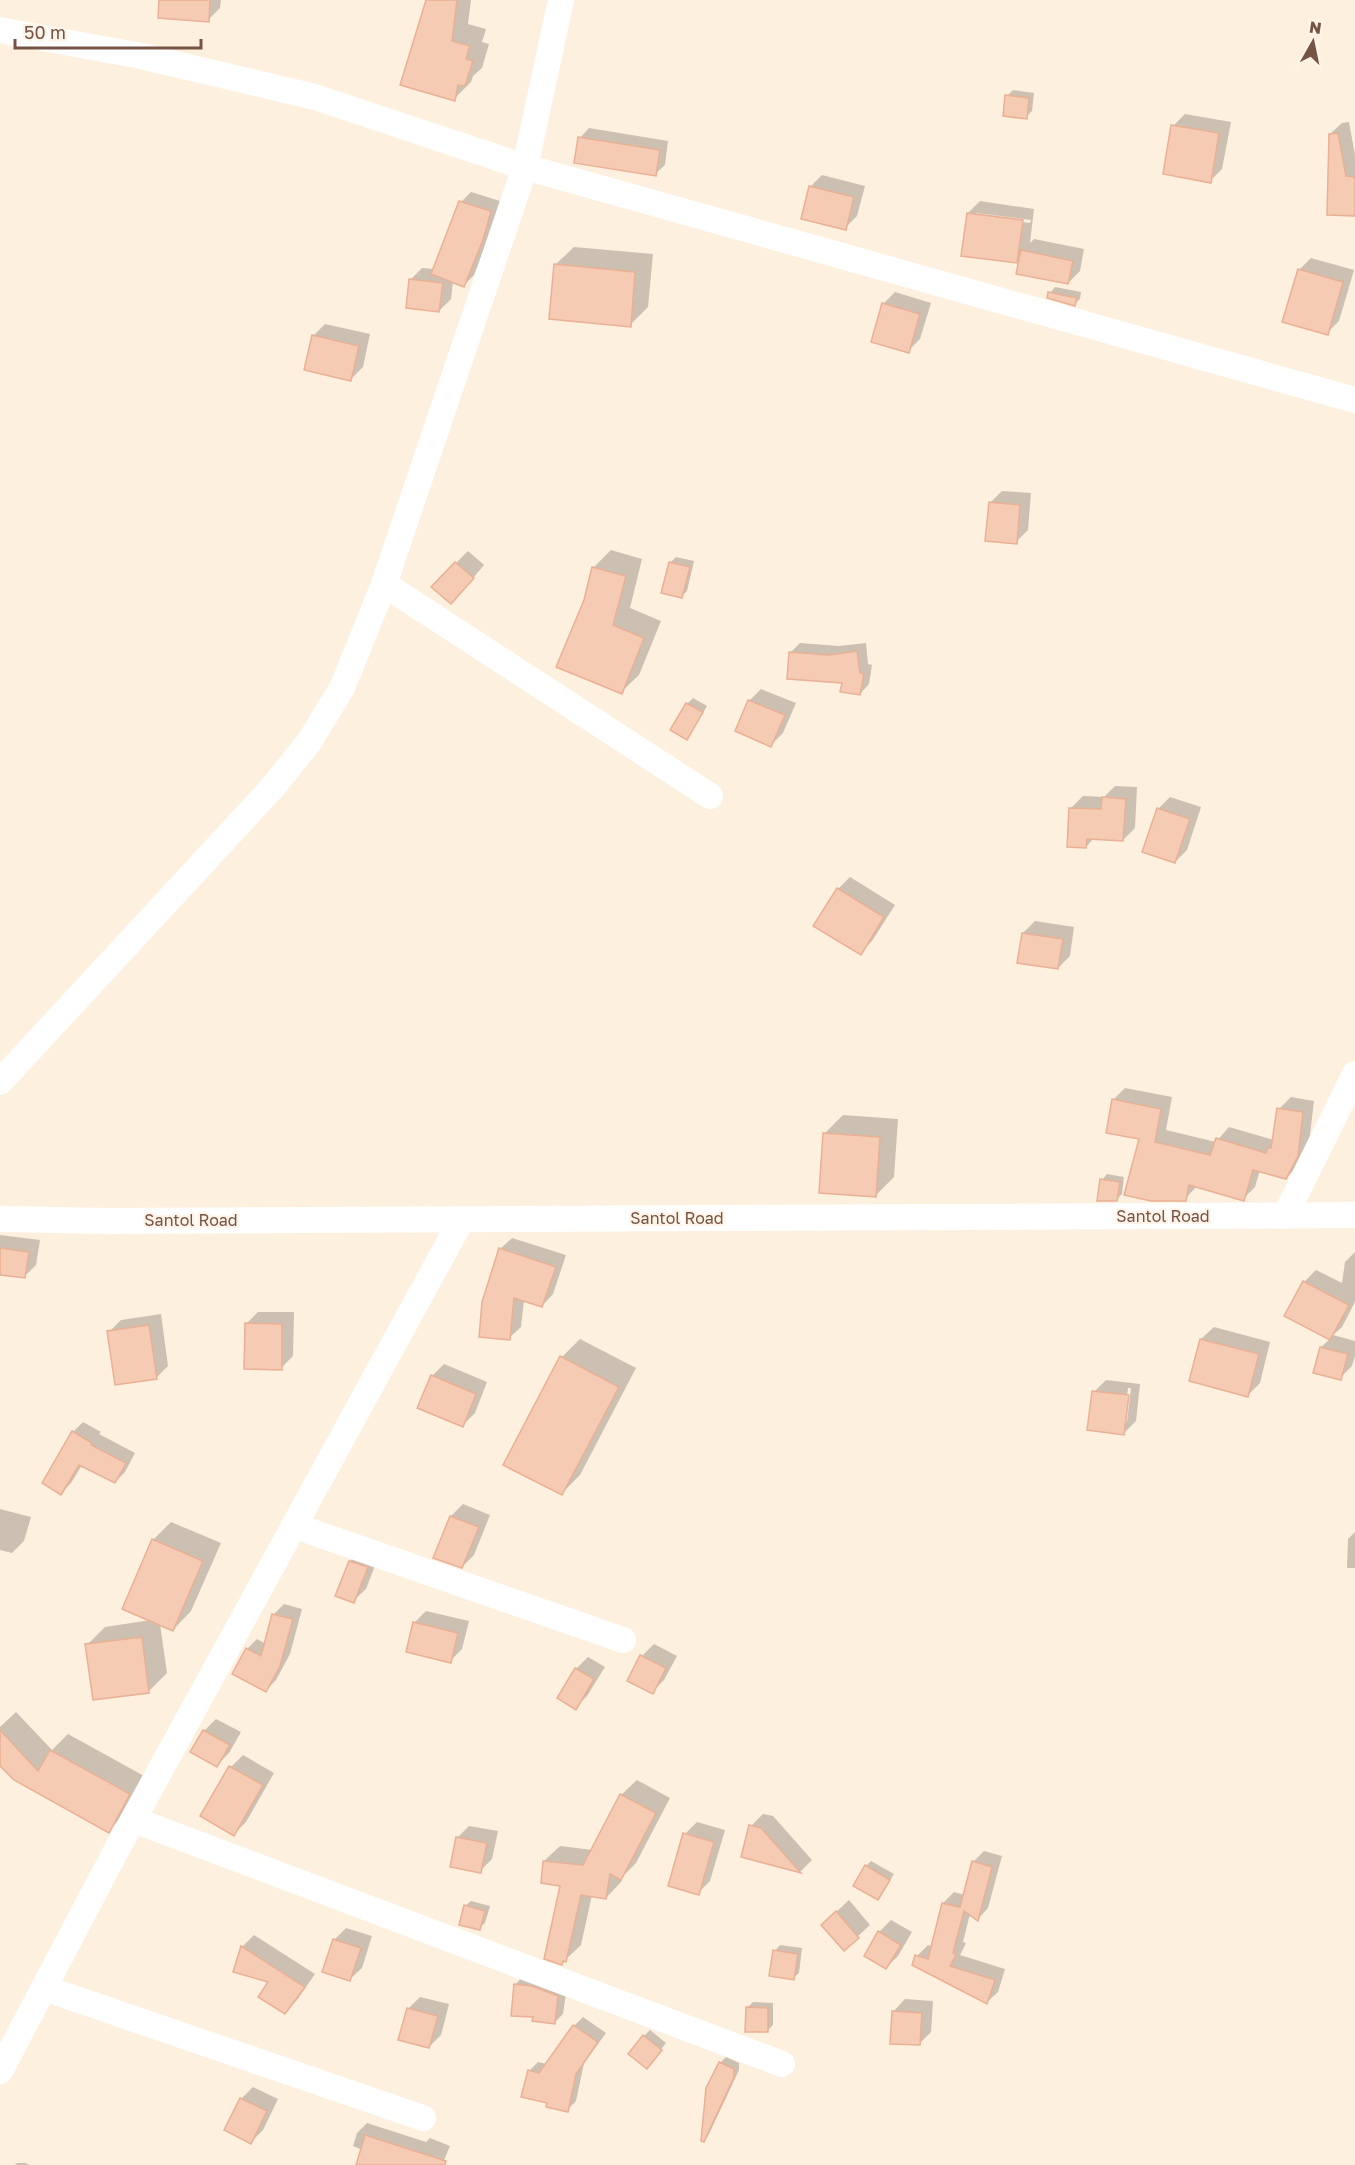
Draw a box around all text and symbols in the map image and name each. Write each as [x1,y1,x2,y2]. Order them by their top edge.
scale bar [15,12,201,50]
north arrow [1283,12,1343,72]
text: N [1308,16,1323,38]
text: 50 m [24,21,66,43]
street label: Santol Road [1116,1206,1210,1226]
street label: Santol Road [630,1208,724,1228]
street label: Santol Road [144,1210,238,1230]

